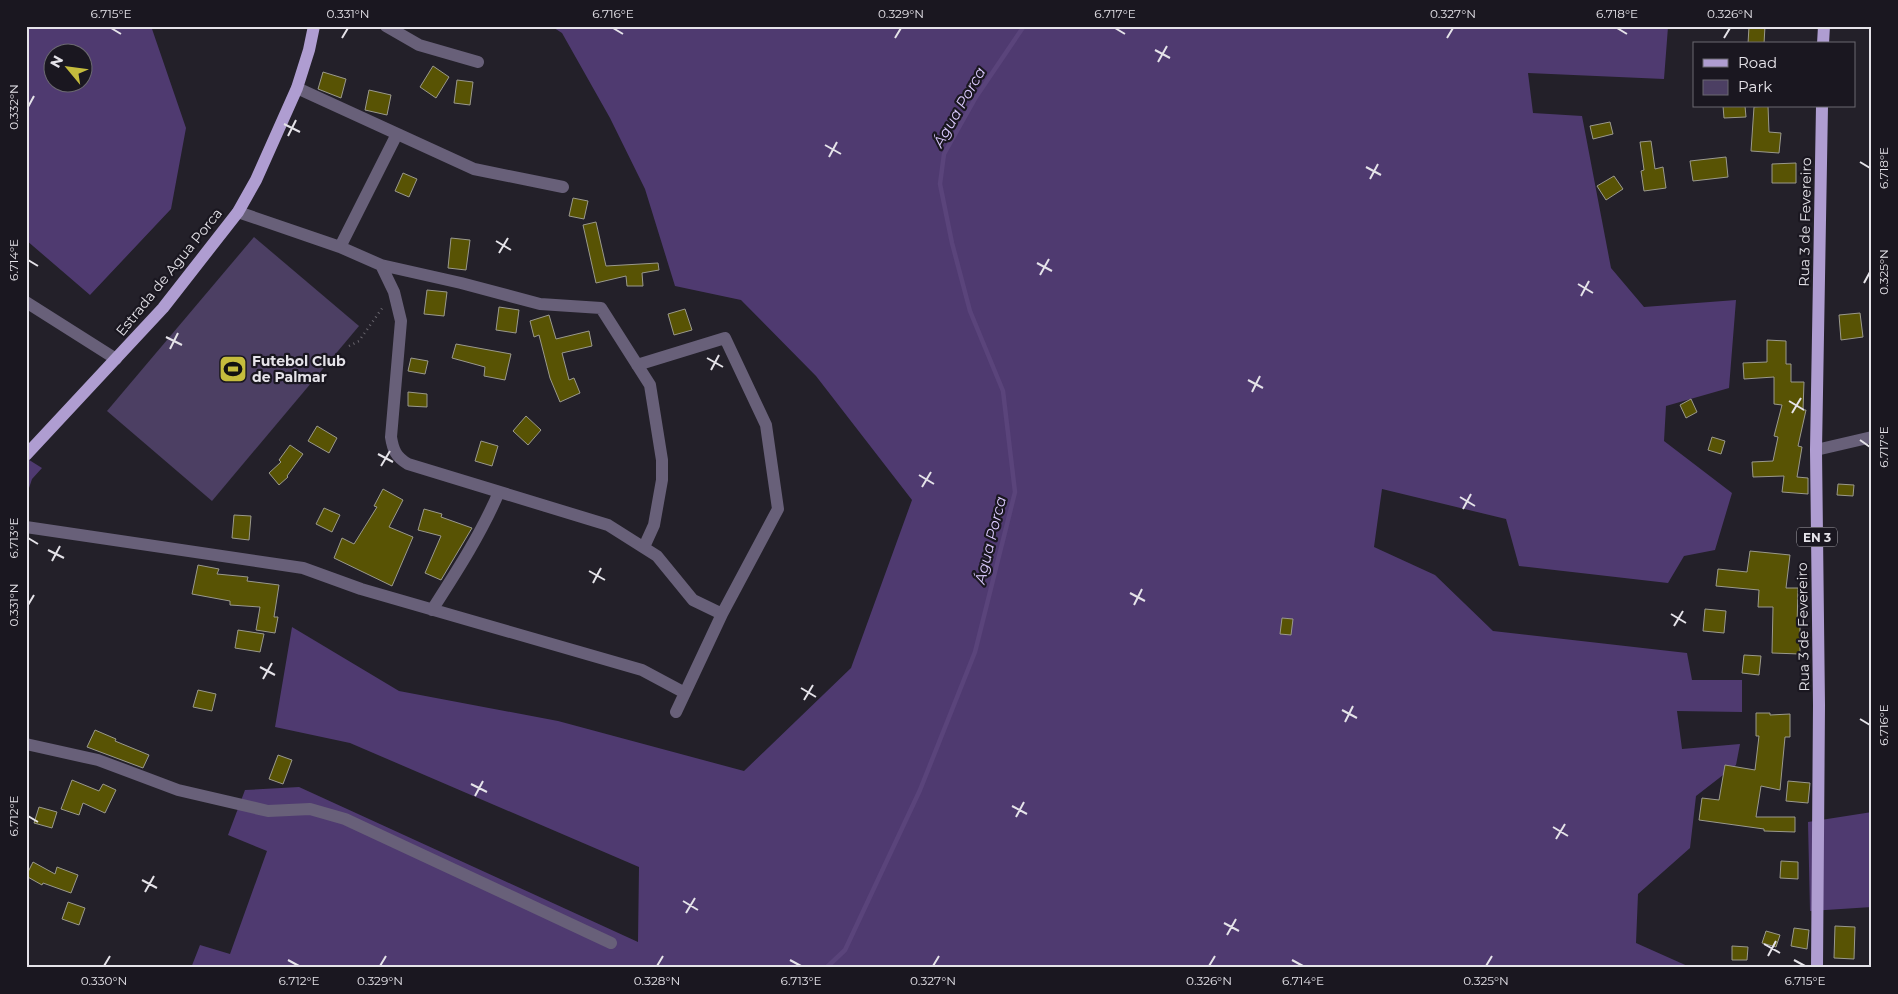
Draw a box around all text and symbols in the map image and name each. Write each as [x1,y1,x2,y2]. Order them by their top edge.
text: 6.715°E [90,6,132,21]
text: 0.331°N [326,6,370,21]
text: 6.716°E [592,6,634,21]
text: 0.329°N [878,6,924,21]
text: 6.717°E [1094,6,1136,21]
text: 0.327°N [1430,6,1476,21]
text: 6.718°E [1596,6,1638,21]
text: 0.326°N [1707,6,1753,21]
north arrow [42,42,92,92]
legend [1693,42,1856,108]
text: N [46,52,67,71]
text: Road [1738,53,1777,72]
water label: Água Porca [928,64,990,151]
text: Park [1738,77,1772,96]
text: 0.332°N [6,84,21,130]
text: 6.718°E [1876,147,1891,189]
street label: Rua 3 de Fevereiro [1795,157,1815,287]
street label: Estrada de Agua Porca [112,204,226,340]
text: 6.714°E [6,239,21,281]
text: 0.325°N [1876,249,1891,295]
place label: Futebol Club de Palmar [252,352,346,386]
sports icon: Futebol Club de Palmar [218,354,248,384]
text: 6.717°E [1876,426,1891,468]
water label: Água Porca [970,494,1010,587]
text: 6.713°E [6,518,21,559]
road number: EN 3 [1797,528,1837,546]
street label: Rua 3 de Fevereiro [1793,562,1813,692]
text: 0.331°N [6,583,21,627]
text: 6.716°E [1876,704,1891,746]
text: 6.712°E [6,795,21,837]
text: 0.330°N [81,973,127,988]
text: 6.712°E [278,973,320,988]
text: 0.329°N [357,973,403,988]
text: 0.328°N [634,973,680,988]
text: 6.713°E [781,973,822,988]
text: 0.327°N [910,973,956,988]
text: 0.326°N [1186,973,1232,988]
text: 6.714°E [1282,973,1324,988]
text: 0.325°N [1463,973,1509,988]
text: 6.715°E [1784,973,1826,988]

